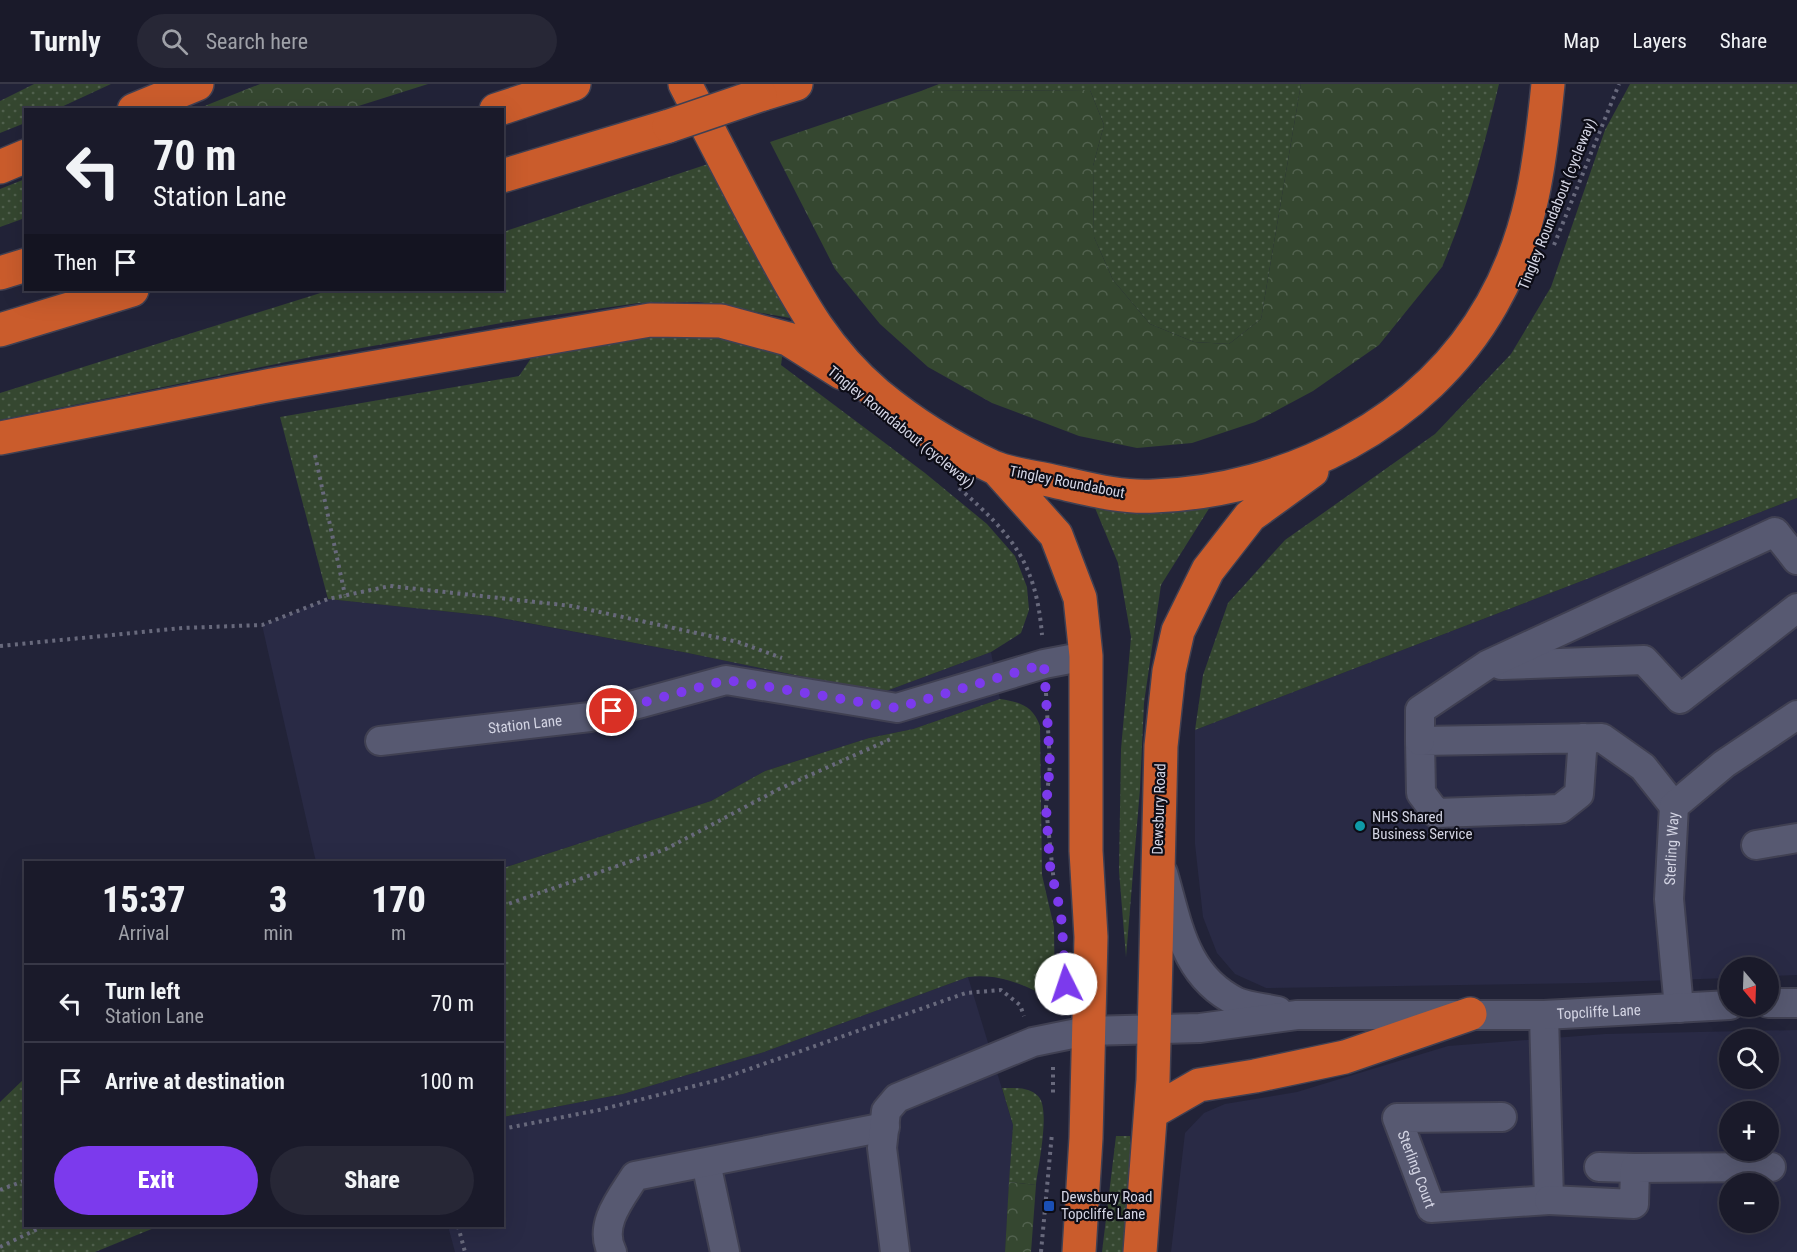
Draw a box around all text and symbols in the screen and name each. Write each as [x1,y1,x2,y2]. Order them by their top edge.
search box [137,14,557,68]
text: Turnly [30,25,101,58]
icon: search [158,25,191,58]
text: Search here [206,29,308,54]
text: Map [1563,29,1600,53]
text: Layers [1633,29,1687,53]
text: Share [1720,29,1767,53]
street label: Tingley Roundabout (cycleway) [1514,115,1600,293]
text: 70 m [153,131,236,180]
icon: left [54,132,132,210]
text: Station Lane [153,181,286,213]
icon: arrive [109,246,142,279]
text: Then [54,250,97,275]
street label: Tingley Roundabout (cycleway) [824,362,978,492]
street label: Tingley Roundabout [1008,462,1126,502]
pin [586,685,637,736]
icon: arrive [595,694,628,727]
street label: Station Lane [487,711,563,738]
street label: Dewsbury Road [1148,763,1170,855]
place label: NHS Shared Business Service [1372,808,1472,843]
street label: Sterling Way [1661,811,1683,886]
marker: NHS Shared Business Service [1353,819,1367,833]
text: 15:37 [102,879,185,921]
text: 3 [269,879,287,921]
text: 170 [371,879,426,921]
text: Arrival [118,921,169,945]
text: min [264,921,293,945]
text: m [391,921,406,945]
position arrow [1034,952,1098,1016]
north arrow [1719,957,1779,1017]
map controls [1719,957,1779,1233]
text: Turn left [105,979,180,1004]
icon: left [54,987,87,1020]
text: 70 m [431,991,474,1016]
street label: Topcliffe Lane [1556,1001,1641,1023]
text: Station Lane [105,1004,204,1028]
button: search [1719,1029,1779,1089]
icon: arrive [54,1065,87,1098]
text: Arrive at destination [105,1069,285,1094]
text: 100 m [420,1069,474,1094]
button: + [1719,1101,1779,1161]
street label: Sterling Court [1394,1128,1439,1211]
button: Exit [54,1146,258,1215]
button: Share [270,1146,474,1215]
button: − [1719,1173,1779,1233]
place label: Dewsbury Road Topcliffe Lane [1061,1188,1152,1223]
marker: Dewsbury Road Topcliffe Lane [1042,1199,1056,1213]

